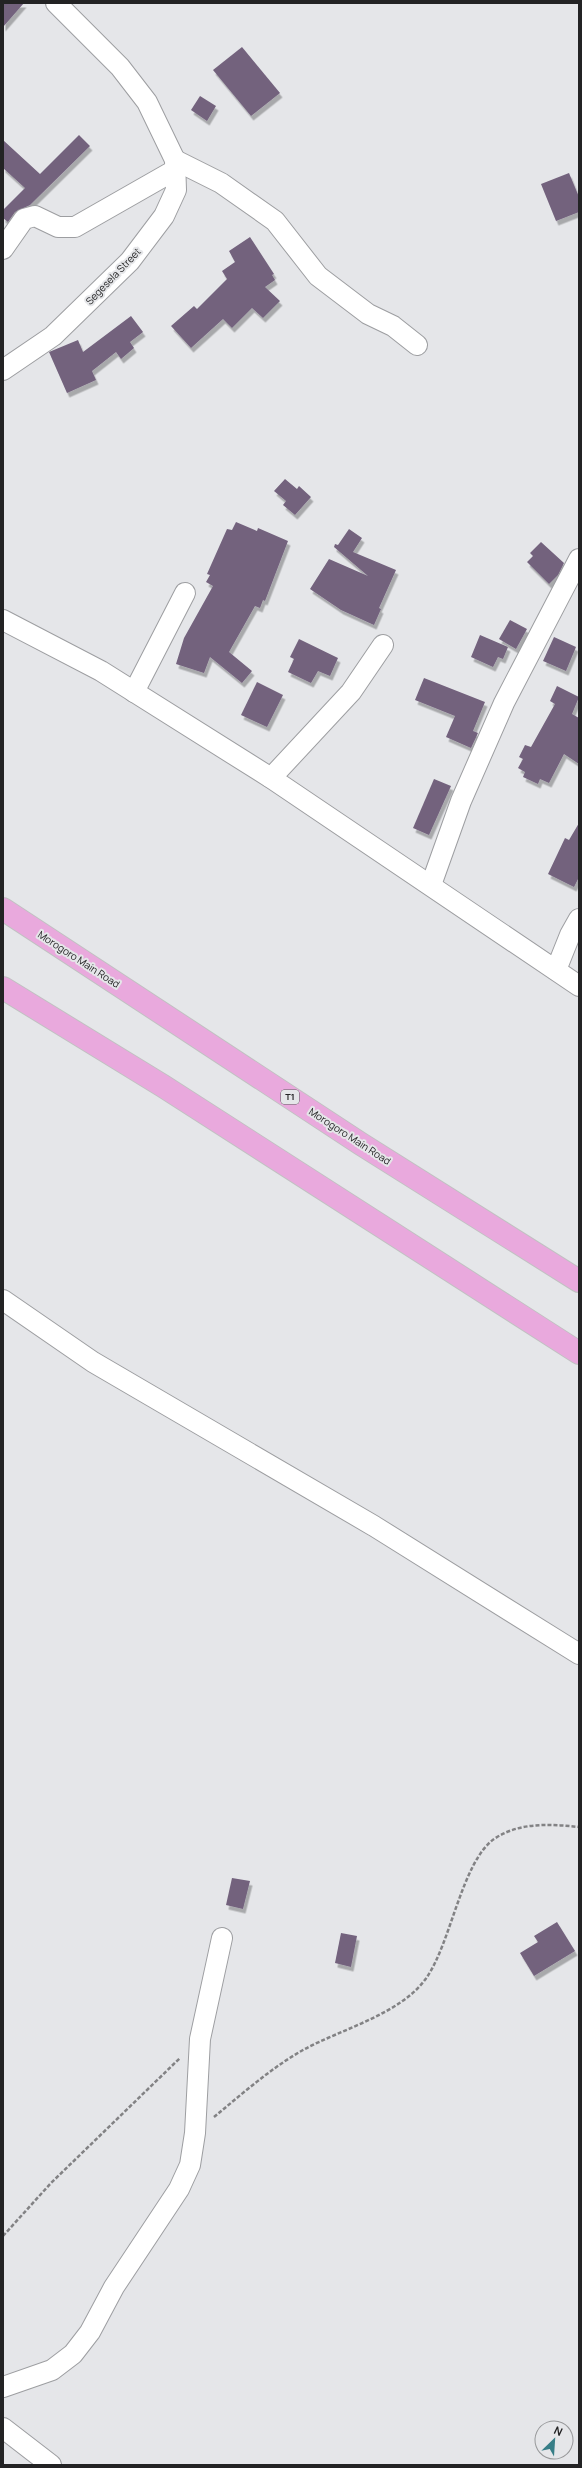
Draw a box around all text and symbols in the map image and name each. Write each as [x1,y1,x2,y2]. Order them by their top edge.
street label: Segesela Street [82,244,144,308]
street label: Morogoro Main Road [35,927,123,991]
road number: T1 [281,1090,299,1104]
street label: Morogoro Main Road [306,1104,394,1168]
north arrow [534,2420,574,2460]
text: N [552,2422,565,2439]

